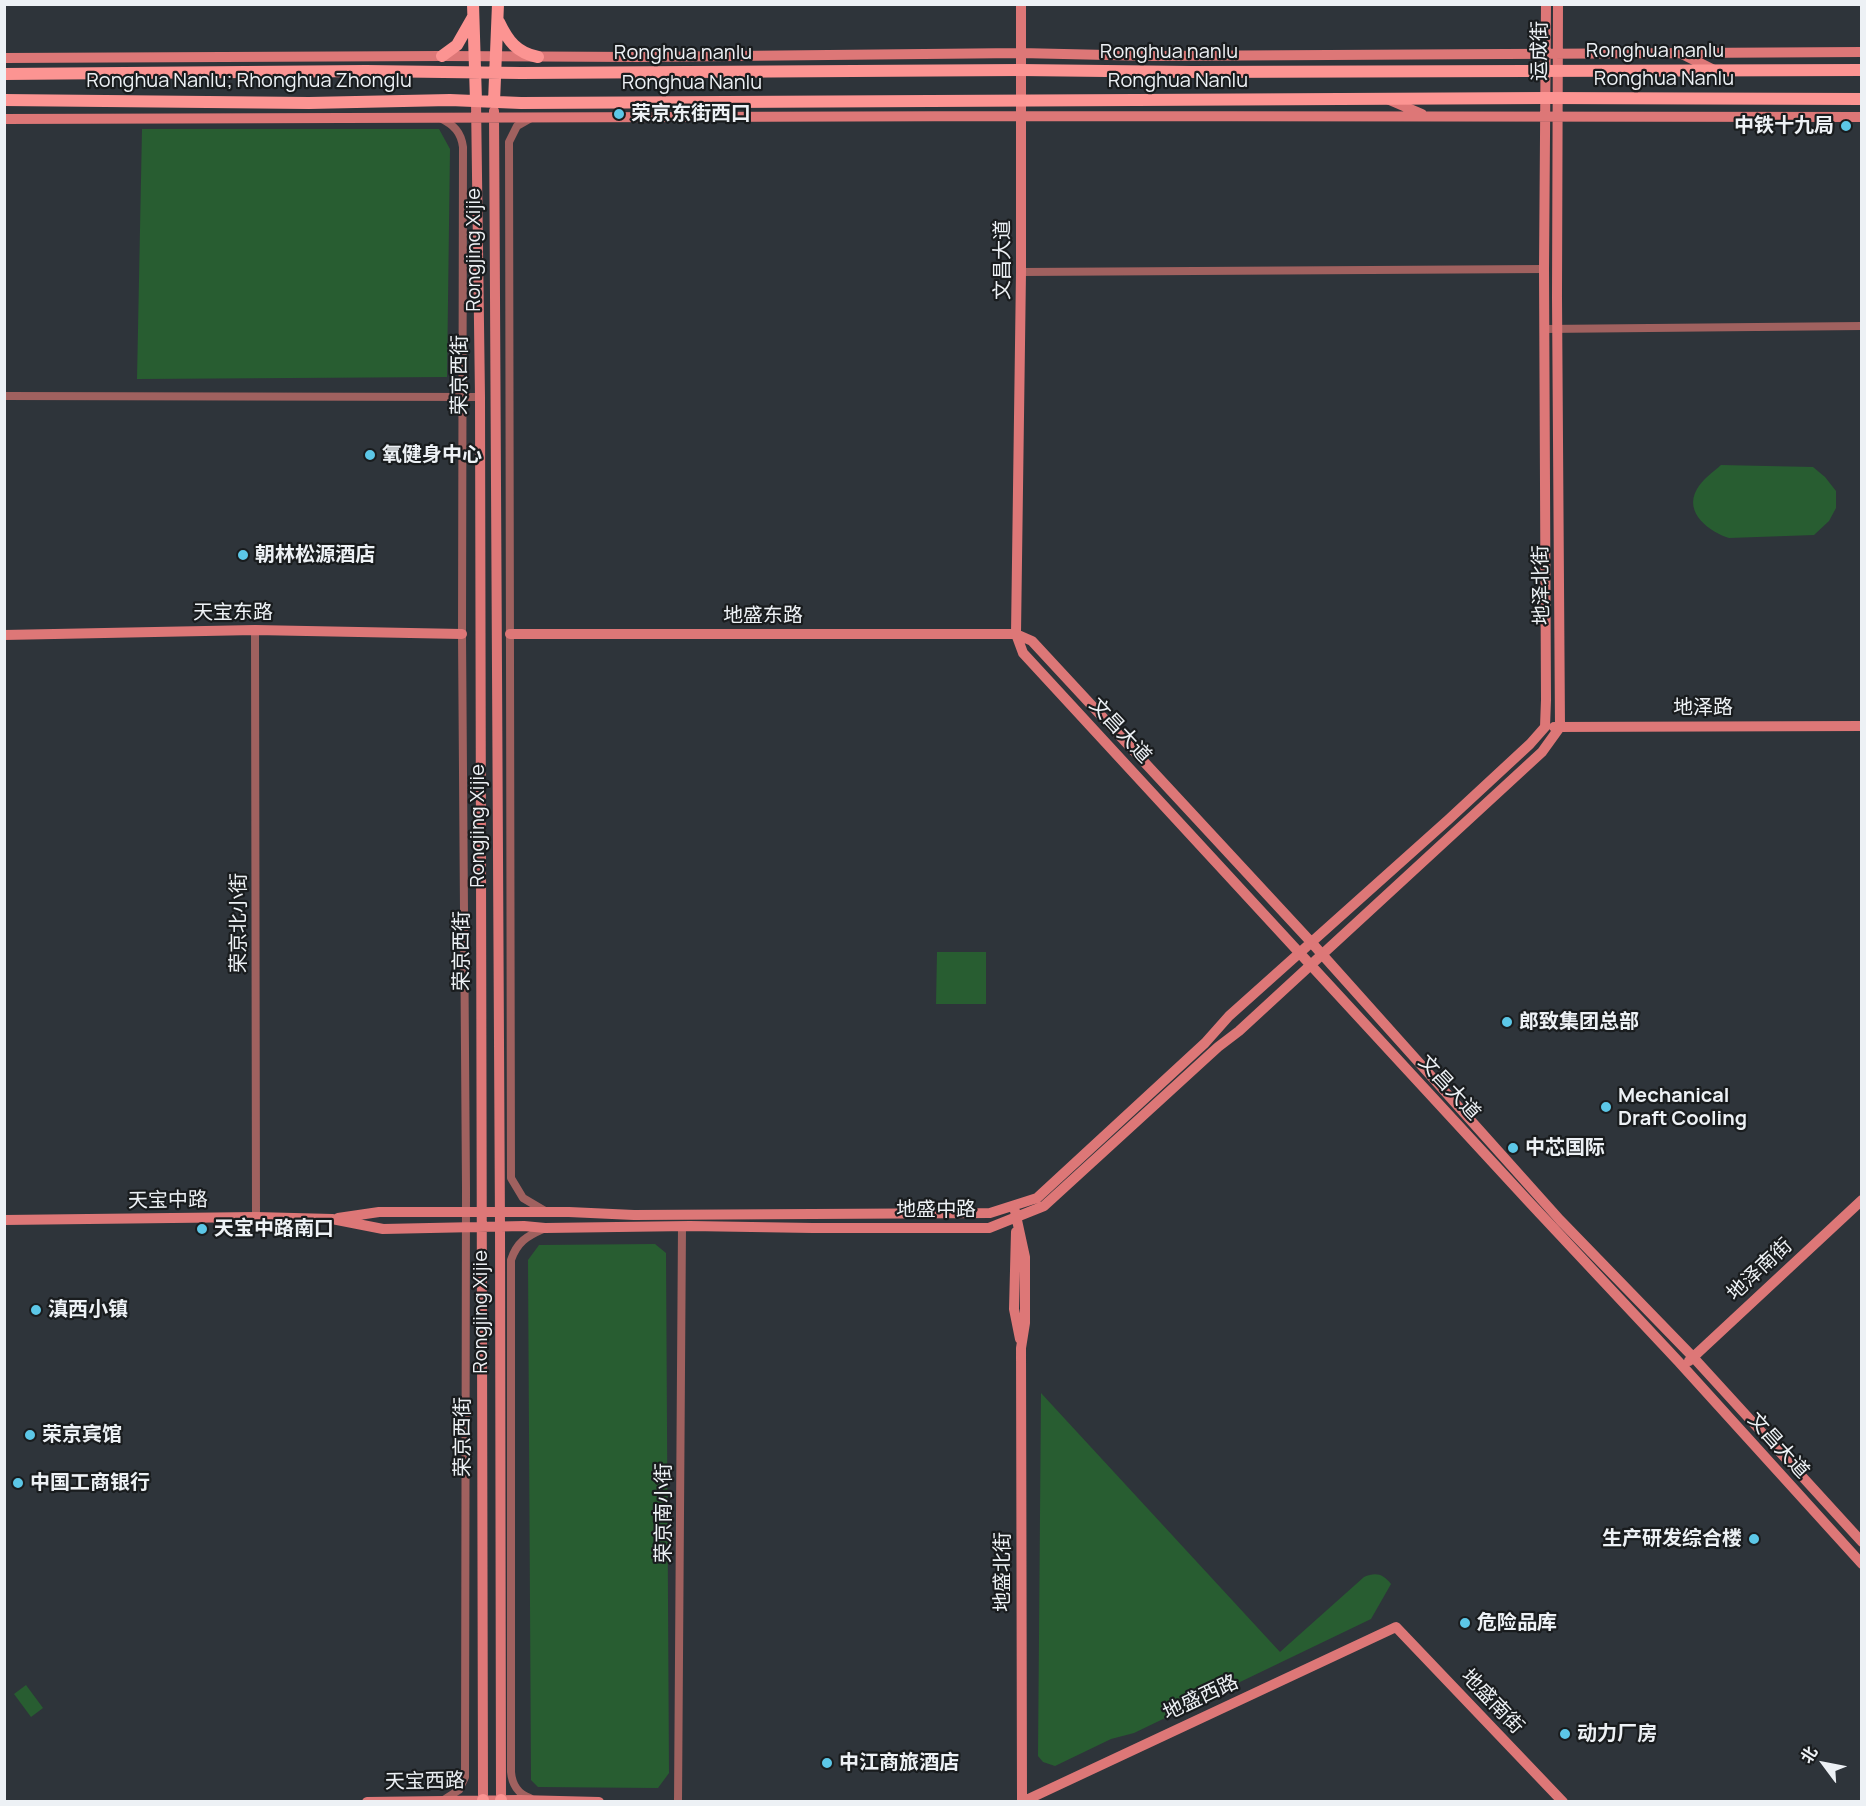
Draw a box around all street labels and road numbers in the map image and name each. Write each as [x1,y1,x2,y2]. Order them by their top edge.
street label: 运成街 [1528,21,1552,81]
street label: Ronghua nanlu [1586,39,1724,63]
street label: Ronghua nanlu [1100,40,1238,64]
street label: Ronghua nanlu [614,41,752,65]
street label: Ronghua Nanlu [1594,67,1734,91]
street label: Ronghua Nanlu; Rhonghua Zhonglu [86,69,412,93]
street label: Ronghua Nanlu [1108,69,1248,93]
street label: Ronghua Nanlu [622,71,762,95]
street label: Rongjing Xijie [462,188,486,312]
street label: 文昌大道 [991,220,1015,300]
street label: 荣京西街 [448,335,472,415]
street label: 地泽北街 [1529,545,1555,625]
street label: 天宝东路 [193,601,273,625]
street label: 地盛东路 [723,604,803,628]
street label: 文昌大道 [1084,694,1156,768]
street label: 地泽路 [1673,696,1733,720]
street label: Rongjing Xijie [466,764,490,888]
street label: 荣京北小街 [227,873,251,973]
street label: 荣京西街 [450,911,474,991]
street label: 文昌大道 [1413,1051,1485,1125]
street label: 天宝中路 [128,1188,208,1214]
street label: 地盛中路 [896,1198,976,1222]
street label: 地泽南街 [1723,1234,1797,1306]
street label: Rongjing Xijie [469,1250,493,1374]
street label: 荣京西街 [451,1397,475,1477]
street label: 文昌大道 [1742,1408,1814,1484]
street label: 荣京南小街 [652,1463,676,1563]
street label: 地盛北街 [991,1532,1015,1612]
street label: 地盛南街 [1456,1665,1528,1739]
street label: 地盛西路 [1160,1670,1242,1726]
street label: 天宝西路 [385,1769,465,1795]

